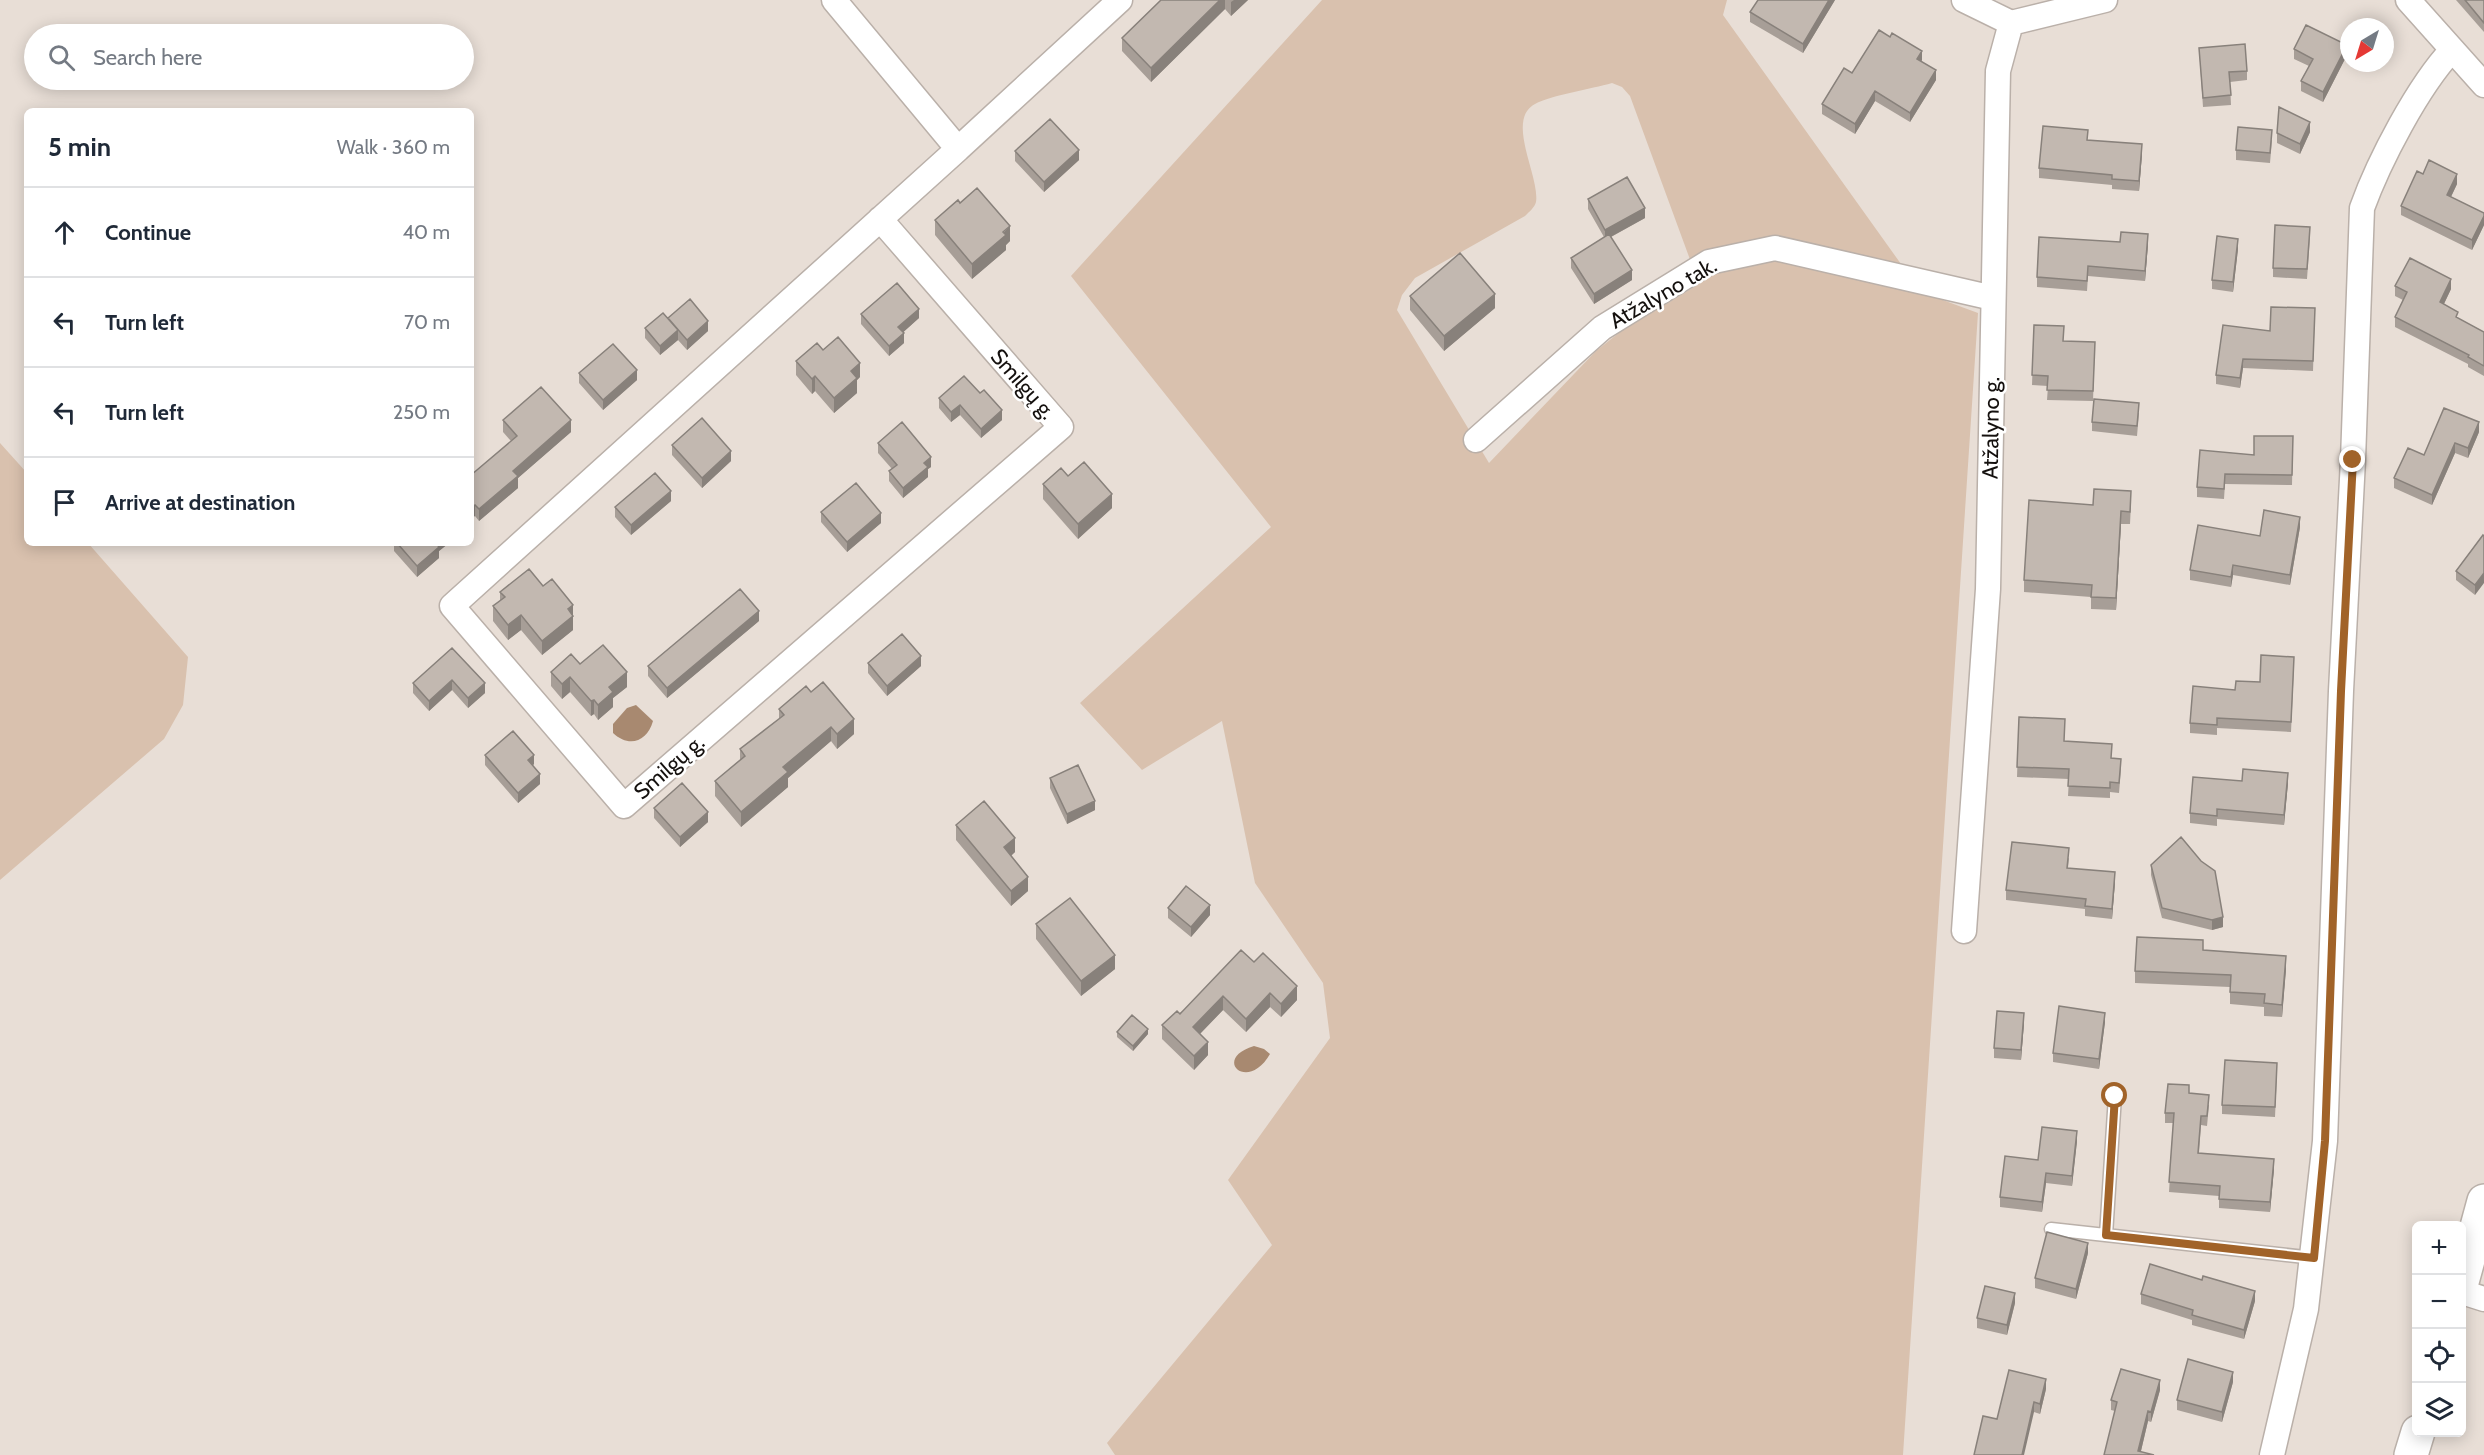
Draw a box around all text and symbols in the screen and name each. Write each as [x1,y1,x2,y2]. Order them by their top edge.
north arrow [2340,18,2394,72]
search box [24,24,474,90]
icon: search [45,41,78,74]
text: Search here [93,44,202,71]
text: 5 min [48,131,111,163]
text: Walk · 360 m [337,135,450,159]
icon: ahead [48,216,81,249]
text: Continue [105,219,191,246]
text: 40 m [402,220,450,244]
street label: Atžalyno tak. [1605,252,1721,334]
icon: left [48,306,81,339]
text: Turn left [105,309,184,336]
text: 70 m [404,310,450,334]
street label: Smilgų g. [985,343,1061,425]
street label: Atžalyno g. [1977,377,2005,479]
icon: left [48,396,81,429]
text: Turn left [105,399,184,426]
text: 250 m [393,400,450,424]
route end [2339,446,2365,472]
icon: arrive [48,486,81,519]
text: Arrive at destination [105,489,295,516]
street label: Smilgų g. [628,729,710,805]
route start [2101,1082,2127,1108]
map controls [2412,1221,2466,1437]
button: + [2412,1221,2466,1275]
button: − [2412,1275,2466,1329]
button: locate [2412,1329,2466,1383]
button: layers [2412,1383,2466,1437]

